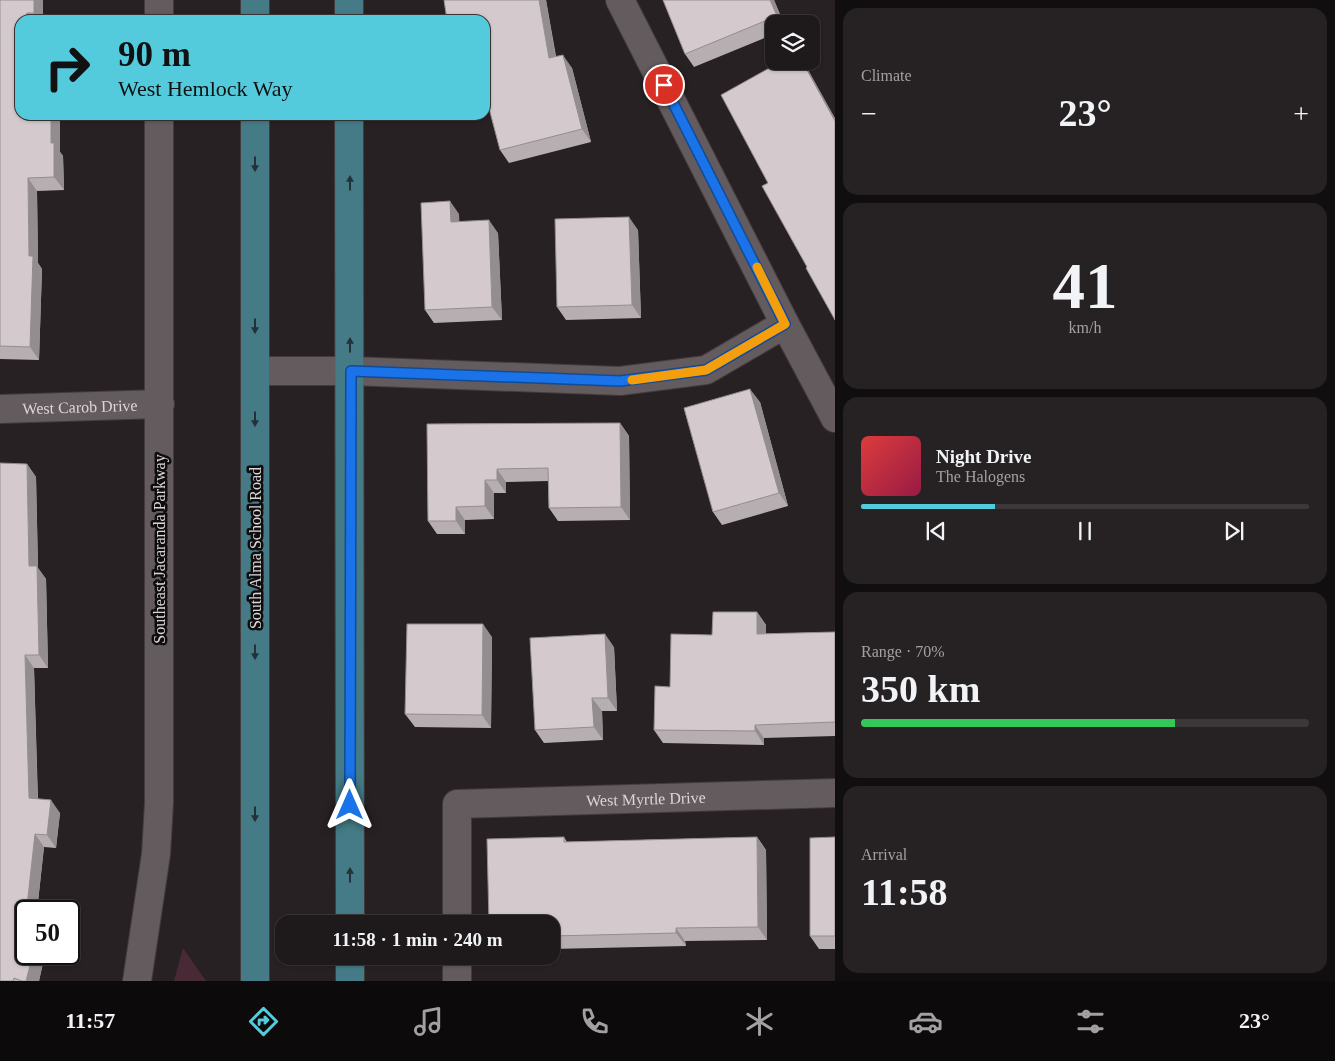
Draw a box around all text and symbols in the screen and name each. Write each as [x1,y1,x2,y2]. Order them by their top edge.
map controls [765,15,820,70]
button: layers [765,15,820,70]
icon: right [35,35,100,100]
text: 90 m [118,35,191,74]
pin [643,64,685,106]
text: Climate [861,67,912,84]
icon: arrive [650,71,678,99]
text: West Hemlock Way [118,76,292,101]
text: 23° [1058,92,1112,134]
text: − [861,98,877,129]
text: + [1293,98,1309,129]
one-way arrow [251,156,259,172]
one-way arrow [346,174,354,190]
text: 41 [1053,250,1118,322]
one-way arrow [251,318,259,334]
text: km/h [1069,319,1101,336]
one-way arrow [346,337,354,353]
street label: West Carob Drive [22,397,138,417]
one-way arrow [251,412,259,428]
text: Night Drive [936,446,1032,467]
street label: Southeast Jacaranda Parkway [151,454,169,644]
street label: South Alma School Road [247,467,264,629]
text: The Halogens [936,468,1025,485]
icon: previous [922,517,950,545]
icon: pause [1071,517,1099,545]
icon: next [1220,517,1248,545]
text: Range · 70% [861,643,945,660]
one-way arrow [251,644,259,660]
text: 350 km [861,668,980,710]
position arrow [323,778,375,830]
street label: West Myrtle Drive [586,789,706,809]
one-way arrow [251,807,259,823]
text: Arrival [861,846,907,863]
one-way arrow [346,867,354,883]
text: 11:58 [861,871,948,913]
speed limit sign: 50 [15,900,80,965]
text: 11:58 · 1 min · 240 m [333,929,502,950]
icon: directions [246,1004,281,1039]
icon: music [411,1004,446,1039]
icon: phone [577,1004,612,1039]
icon: climate [742,1004,777,1039]
icon: car [908,1004,943,1039]
icon: filters [1073,1004,1108,1039]
text: 11:57 [65,1008,115,1033]
text: 23° [1239,1008,1270,1033]

